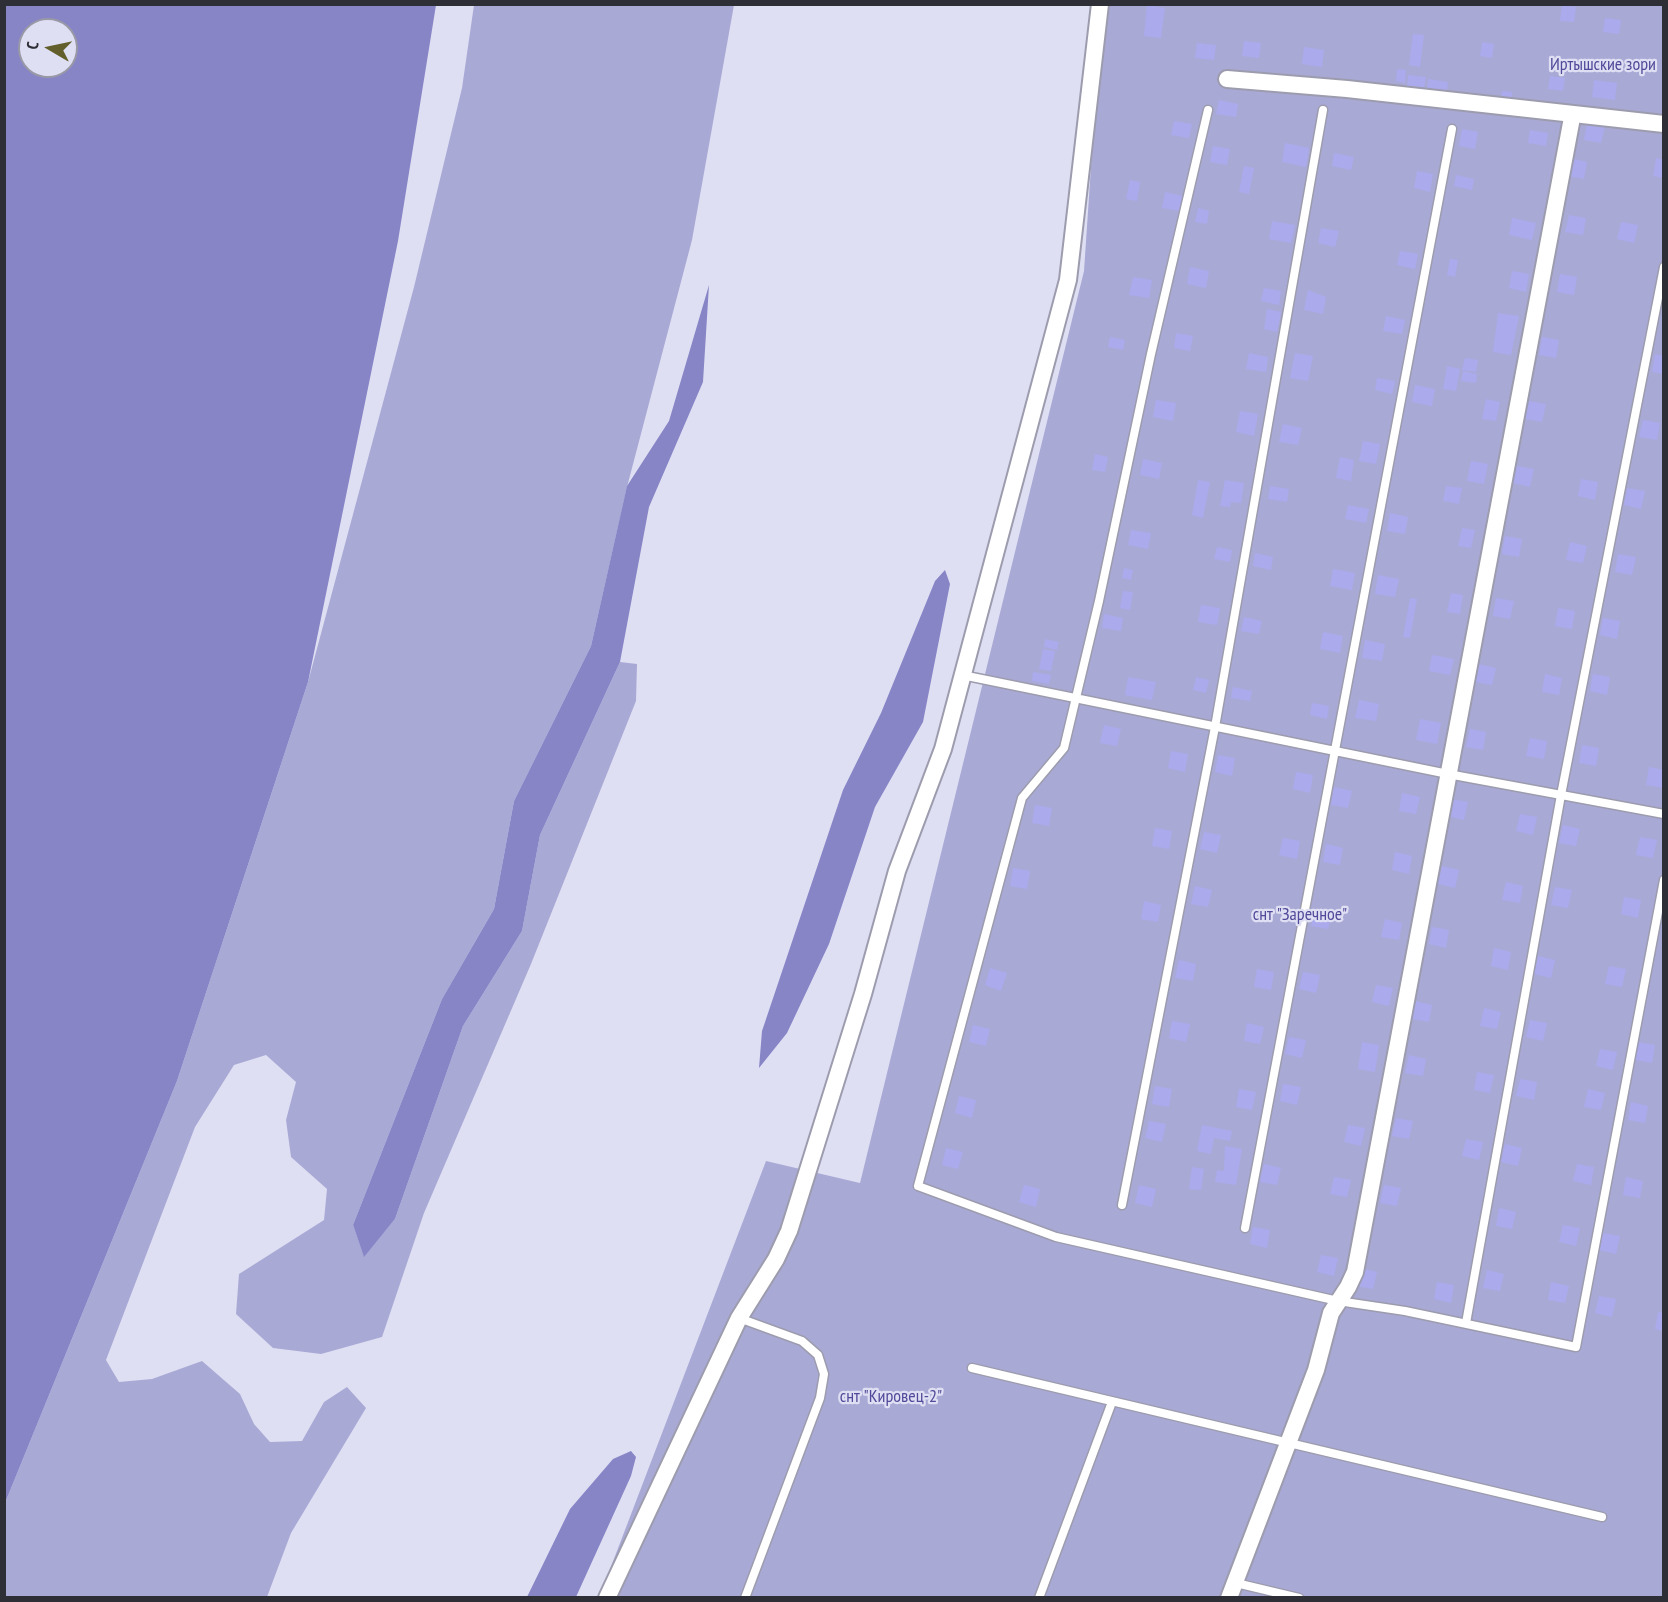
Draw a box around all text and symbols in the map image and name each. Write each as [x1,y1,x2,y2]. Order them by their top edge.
north arrow [18,18,78,78]
text: С [22,40,43,51]
park label: Иртышские зори [1550,54,1656,76]
park label: снт "Заречное" [1253,904,1347,926]
park label: снт "Кировец-2" [840,1386,942,1408]

